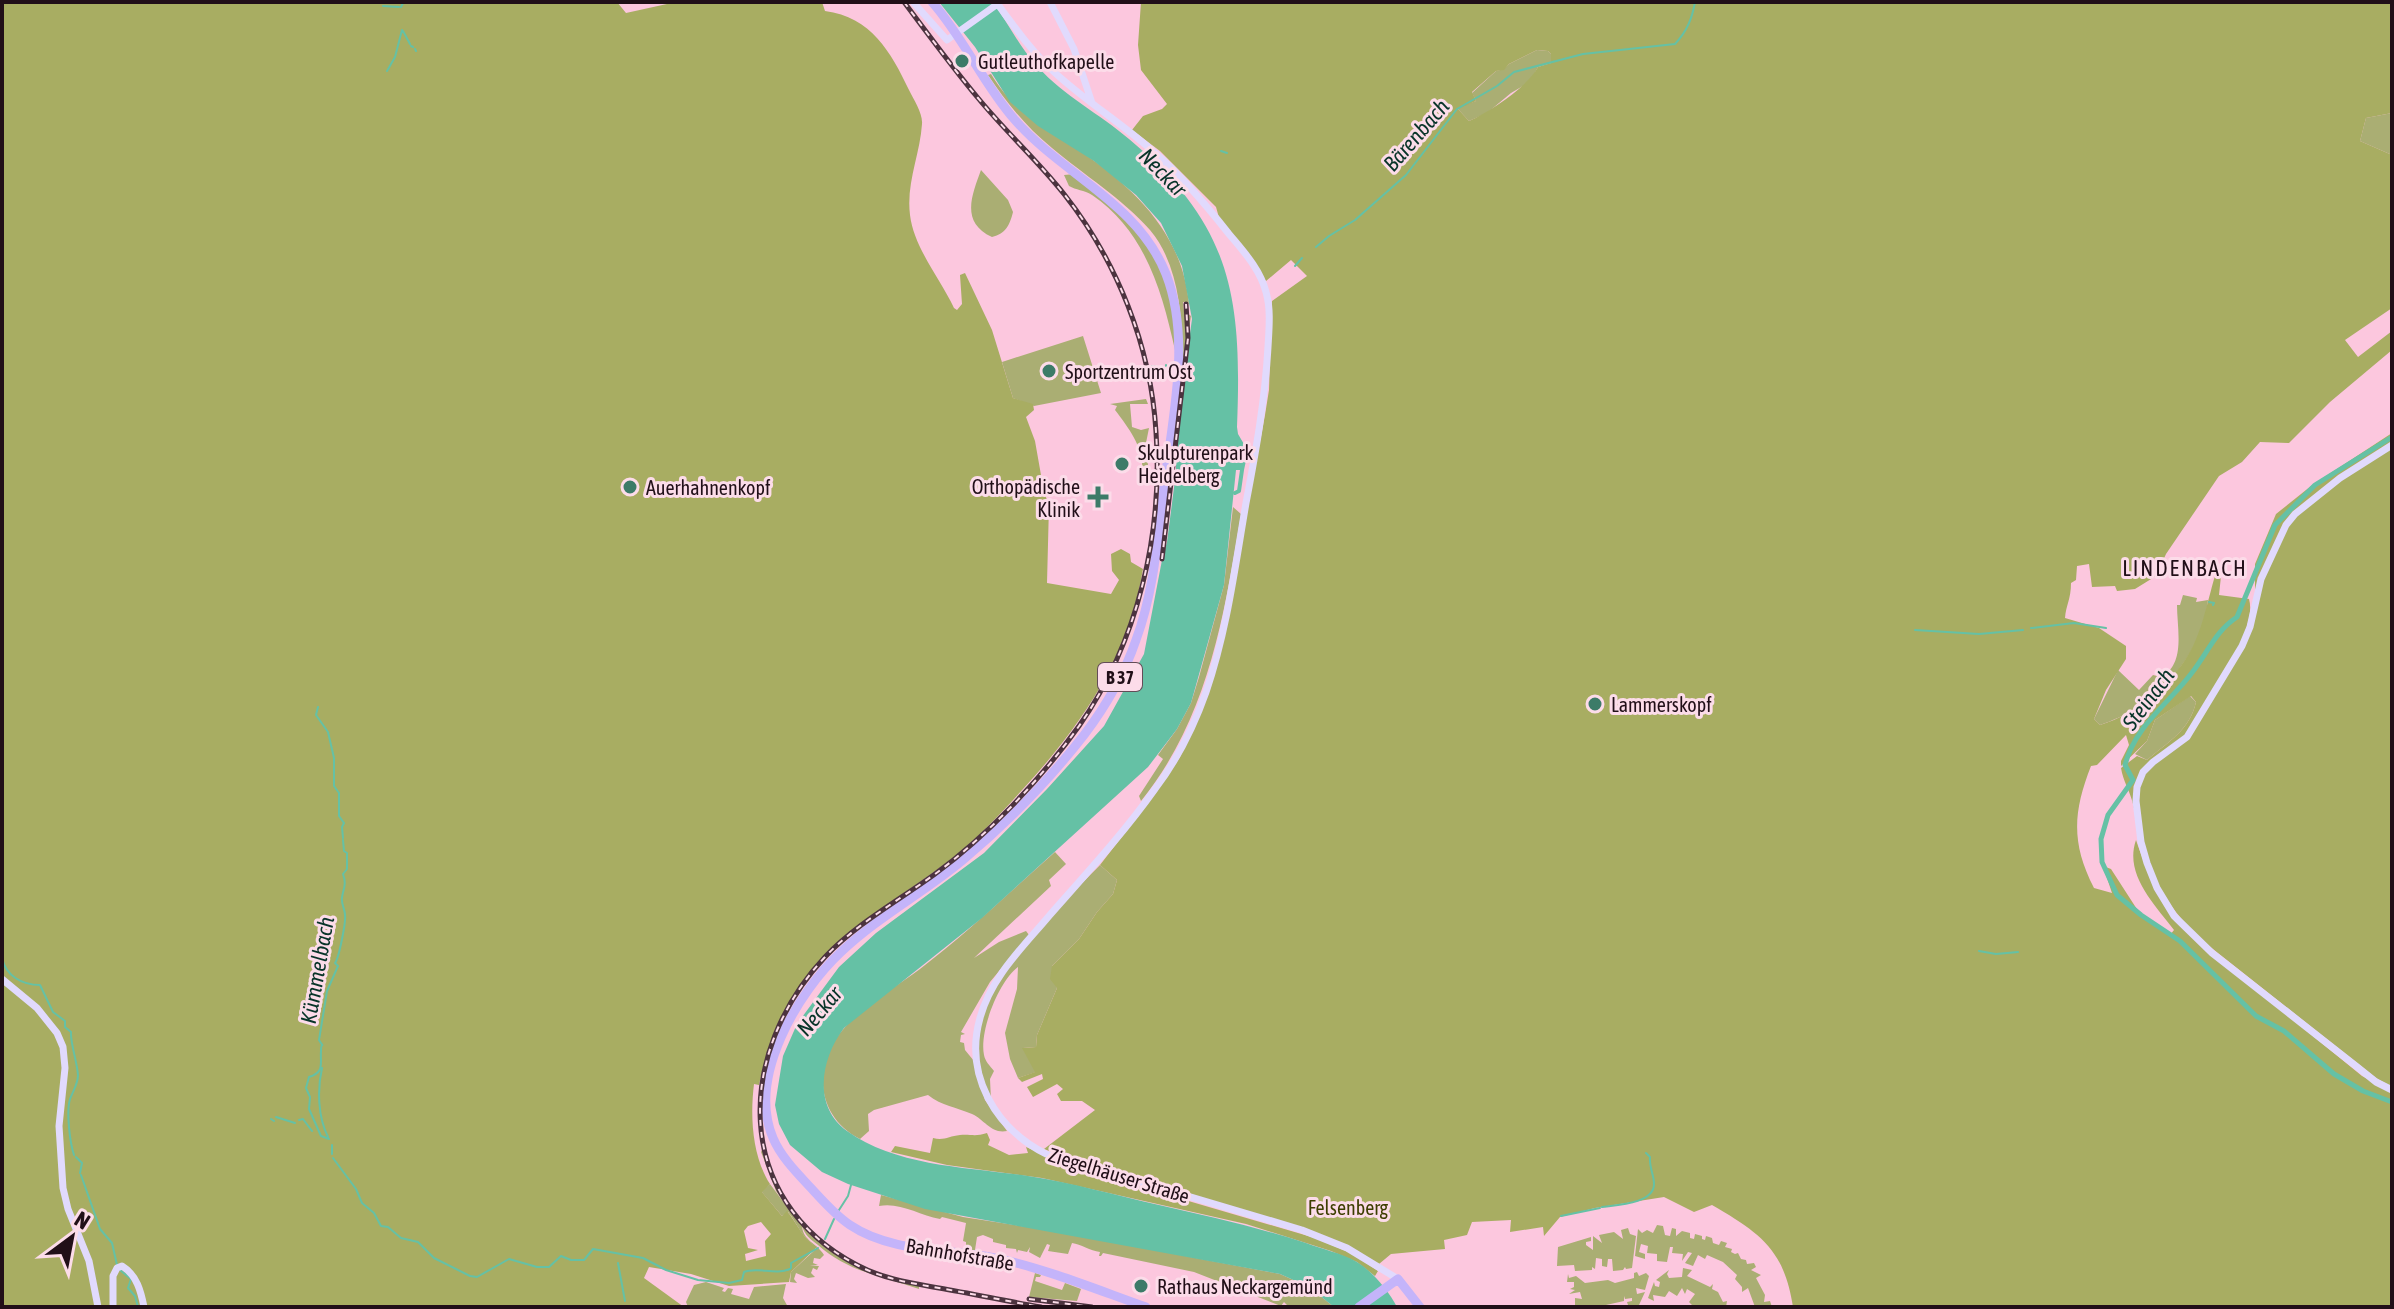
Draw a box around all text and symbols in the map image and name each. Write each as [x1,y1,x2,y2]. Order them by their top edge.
place label: Gutleuthofkapelle [978,50,1114,73]
marker: Gutleuthofkapelle [953,52,971,70]
water label: Bärenbach [1378,94,1454,176]
water label: Neckar [1134,143,1193,202]
place label: Sportzentrum Ost [1065,360,1193,383]
marker: Sportzentrum Ost [1040,362,1058,380]
place label: Skulpturenpark Heidelberg [1138,441,1253,487]
marker: Skulpturenpark Heidelberg [1113,455,1131,473]
place label: Orthopädische Klinik [972,475,1080,521]
place label: Auerhahnenkopf [646,476,771,499]
marker: Auerhahnenkopf [621,478,639,496]
marker: Orthopädische Klinik [1087,486,1109,508]
district label: LINDENBACH [2122,555,2248,581]
road number: B 37 [1098,663,1142,691]
water label: Steinach [2116,663,2180,736]
place label: Lammerskopf [1611,693,1712,716]
marker: Lammerskopf [1586,695,1604,713]
water label: Kümmelbach [295,914,339,1026]
water label: Neckar [791,980,848,1041]
street label: Ziegelhäuser Straße [1046,1143,1192,1207]
park label: Felsenberg [1308,1196,1389,1219]
north arrow [32,1197,112,1277]
text: N [70,1206,95,1235]
street label: Bahnhofstraße [904,1233,1016,1275]
place label: Rathaus Neckargemünd [1157,1275,1333,1298]
marker: Rathaus Neckargemünd [1132,1277,1150,1295]

